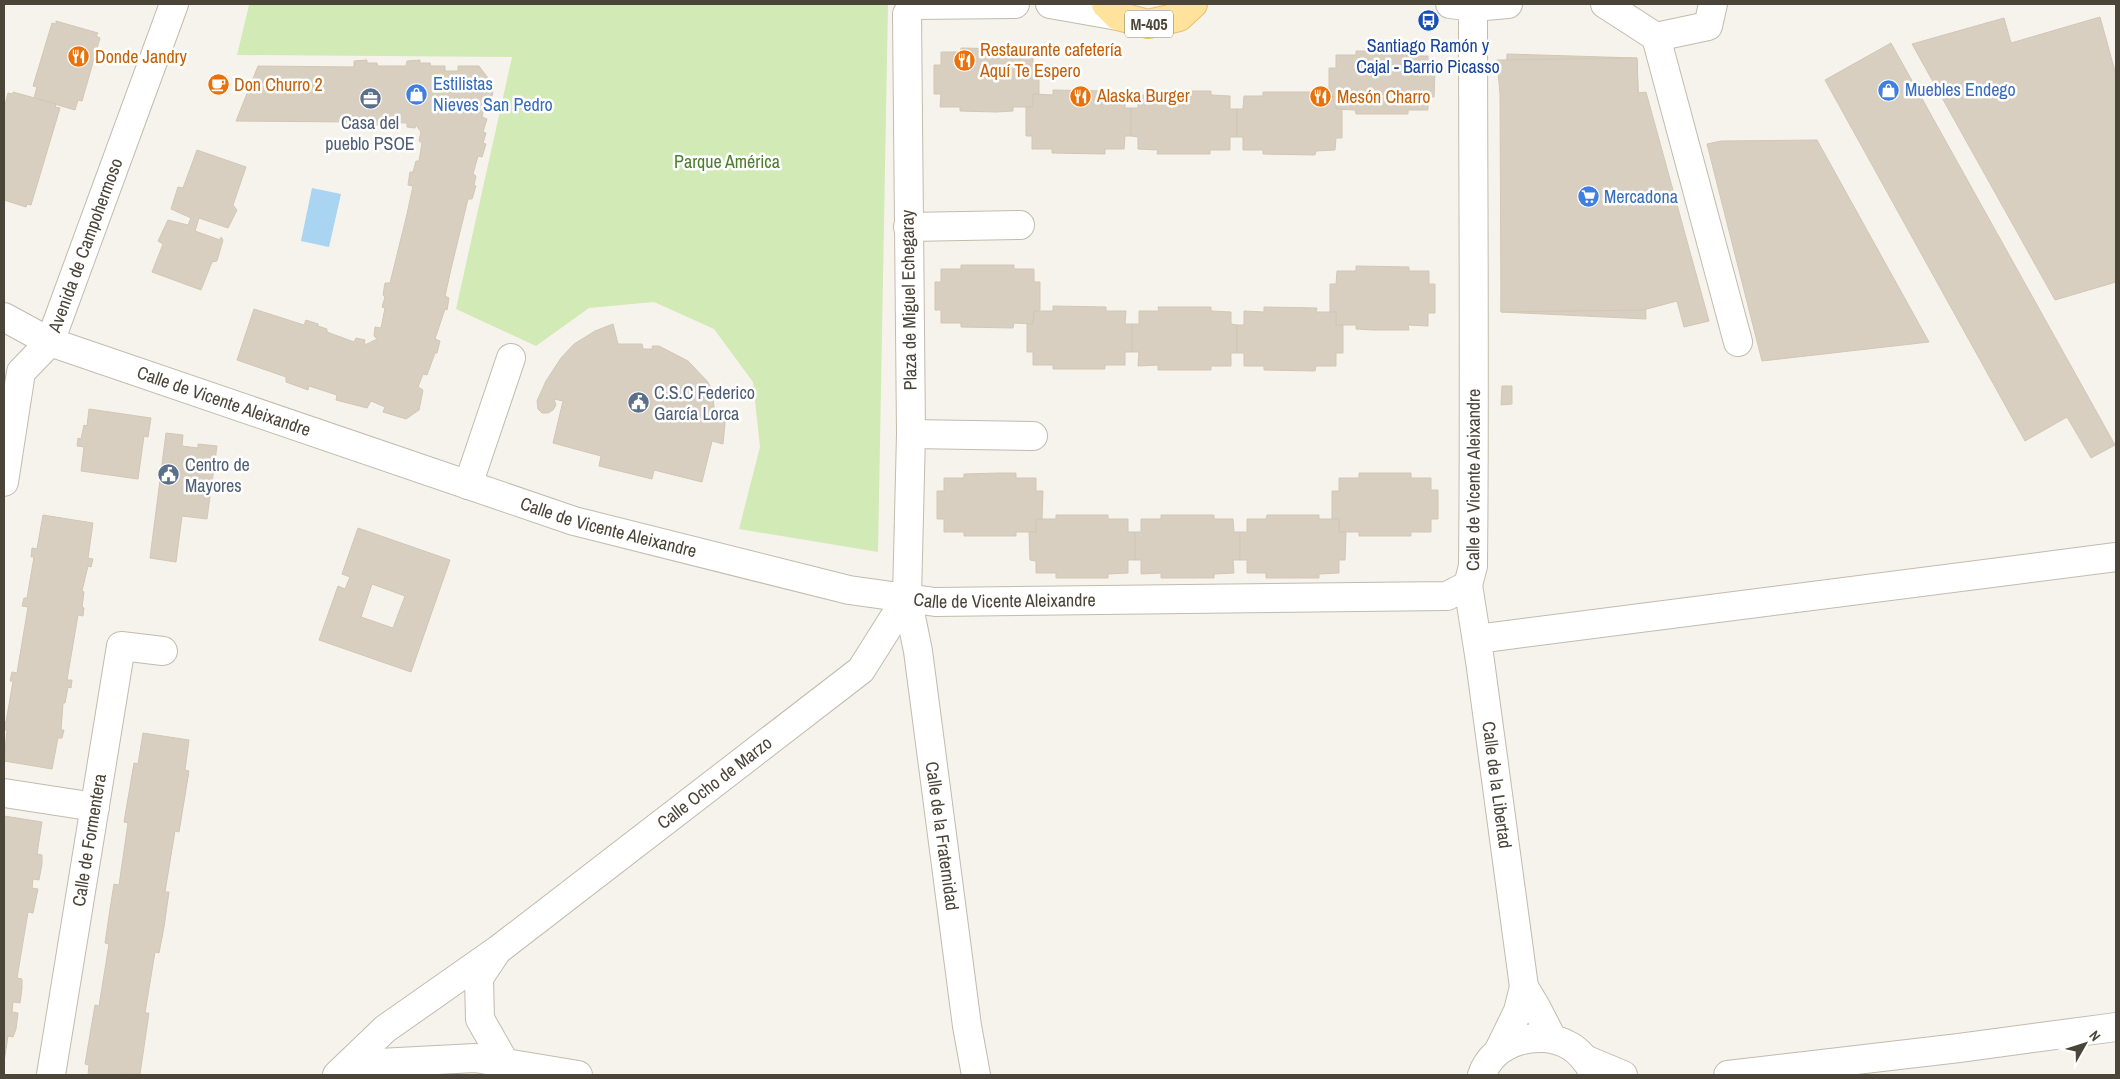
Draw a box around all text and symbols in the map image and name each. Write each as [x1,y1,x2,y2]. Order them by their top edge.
bus stop icon: Santiago Ramón y Cajal - Barrio Picasso [1416,9,1440,33]
road number: M-405 [1125,10,1173,38]
place label: Santiago Ramón y Cajal - Barrio Picasso [1356,33,1500,79]
place label: Restaurante cafetería Aquí Te Espero [979,37,1122,83]
place label: Donde Jandry [95,44,188,69]
restaurant icon: Donde Jandry [67,45,91,69]
restaurant icon: Restaurante cafetería Aquí Te Espero [952,48,976,72]
place label: Estilistas Nieves San Pedro [433,71,553,117]
place label: Don Churro 2 [234,72,323,97]
cafe icon: Don Churro 2 [206,73,230,97]
place label: Muebles Endego [1905,77,2016,102]
shop icon: Muebles Endego [1877,78,1901,102]
shop icon: Estilistas Nieves San Pedro [405,82,429,106]
place label: Alaska Burger [1096,83,1190,108]
restaurant icon: Alaska Burger [1069,84,1093,108]
place label: Mesón Charro [1337,84,1431,109]
restaurant icon: Mesón Charro [1309,85,1333,109]
office icon: Casa del pueblo PSOE [358,86,382,110]
place label: Casa del pueblo PSOE [325,110,415,156]
park label: Parque América [674,149,780,174]
street label: Avenida de Campohermoso [41,155,128,337]
place label: Mercadona [1604,184,1678,209]
supermarket icon: Mercadona [1576,185,1600,209]
street label: Plaza de Miguel Echegaray [894,209,923,390]
street label: Calle de Vicente Aleixandre [134,360,314,442]
place label: C.S.C Federico García Lorca [654,380,755,426]
street label: Calle de Vicente Aleixandre [1460,389,1486,571]
public building icon: C.S.C Federico García Lorca [626,391,650,415]
place label: Centro de Mayores [185,452,250,498]
public building icon: Centro de Mayores [157,463,181,487]
street label: Calle de Vicente Aleixandre [517,491,699,563]
street label: Calle de Vicente Aleixandre [912,586,1096,614]
street label: Calle de la Libertad [1476,720,1518,850]
street label: Calle Ocho de Marzo [652,730,777,835]
street label: Calle de la Fraternidad [920,760,965,912]
street label: Calle de Formentera [66,772,112,908]
north arrow [2060,1019,2110,1069]
text: N [2085,1027,2105,1045]

